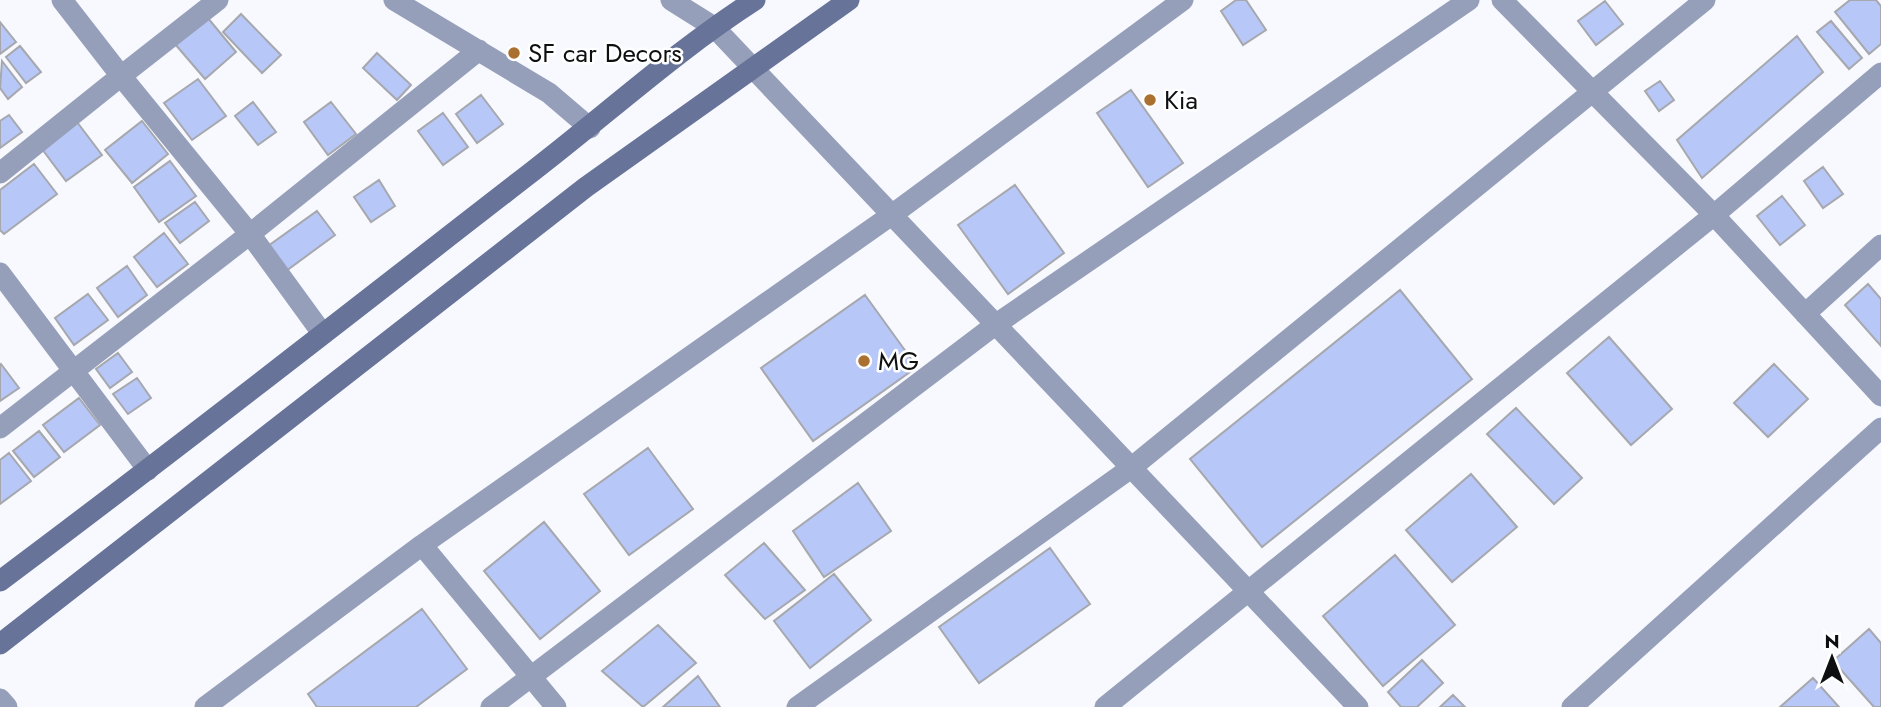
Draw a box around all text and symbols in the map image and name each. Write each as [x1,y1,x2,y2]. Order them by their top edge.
place label: SF car Decors [528,34,682,72]
marker: SF car Decors [506,45,522,61]
place label: Kia [1164,81,1198,119]
marker: Kia [1142,92,1158,108]
place label: MG [878,342,919,380]
marker: MG [856,353,872,369]
north arrow [1797,623,1867,693]
text: N [1824,628,1840,655]

